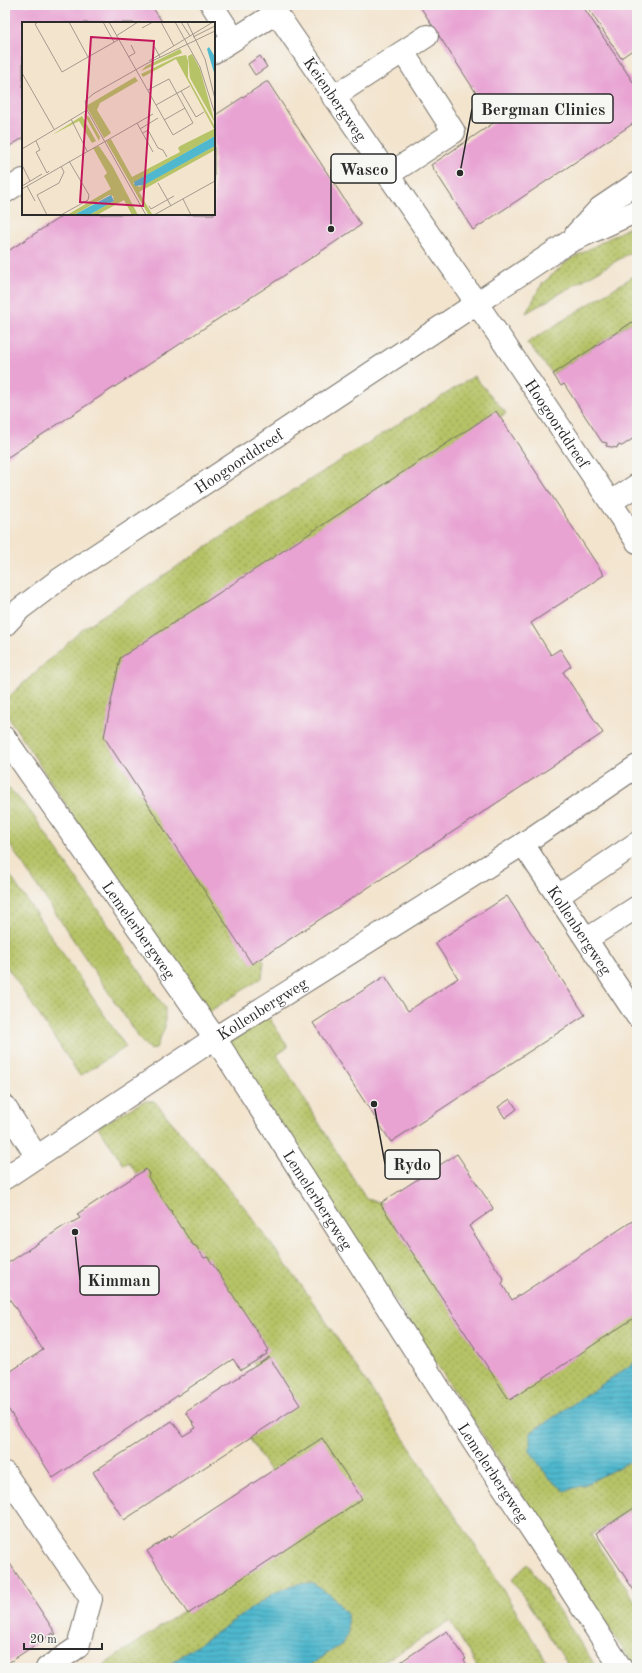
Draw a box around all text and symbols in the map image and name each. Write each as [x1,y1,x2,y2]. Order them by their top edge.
inset map [22,22,215,215]
street label: Keienbergweg [300,55,369,145]
callout: Bergman Clinics [472,94,613,123]
text: Bergman Clinics [481,102,605,119]
callout: Wasco [331,154,396,183]
text: Wasco [339,162,389,179]
street label: Hoogoorddreef [521,377,592,472]
street label: Hoogoorddreef [192,427,287,498]
street label: Lemelerbergweg [98,879,177,983]
street label: Kollenbergweg [543,884,614,979]
street label: Kollenbergweg [215,976,311,1044]
street label: Lemelerbergweg [279,1148,355,1254]
callout: Rydo [385,1150,440,1179]
text: Rydo [393,1157,431,1174]
callout: Kimman [80,1266,159,1295]
text: Kimman [87,1273,151,1290]
street label: Lemelerbergweg [454,1421,530,1526]
scale bar [24,1625,102,1651]
text: 20 m [30,1634,57,1646]

